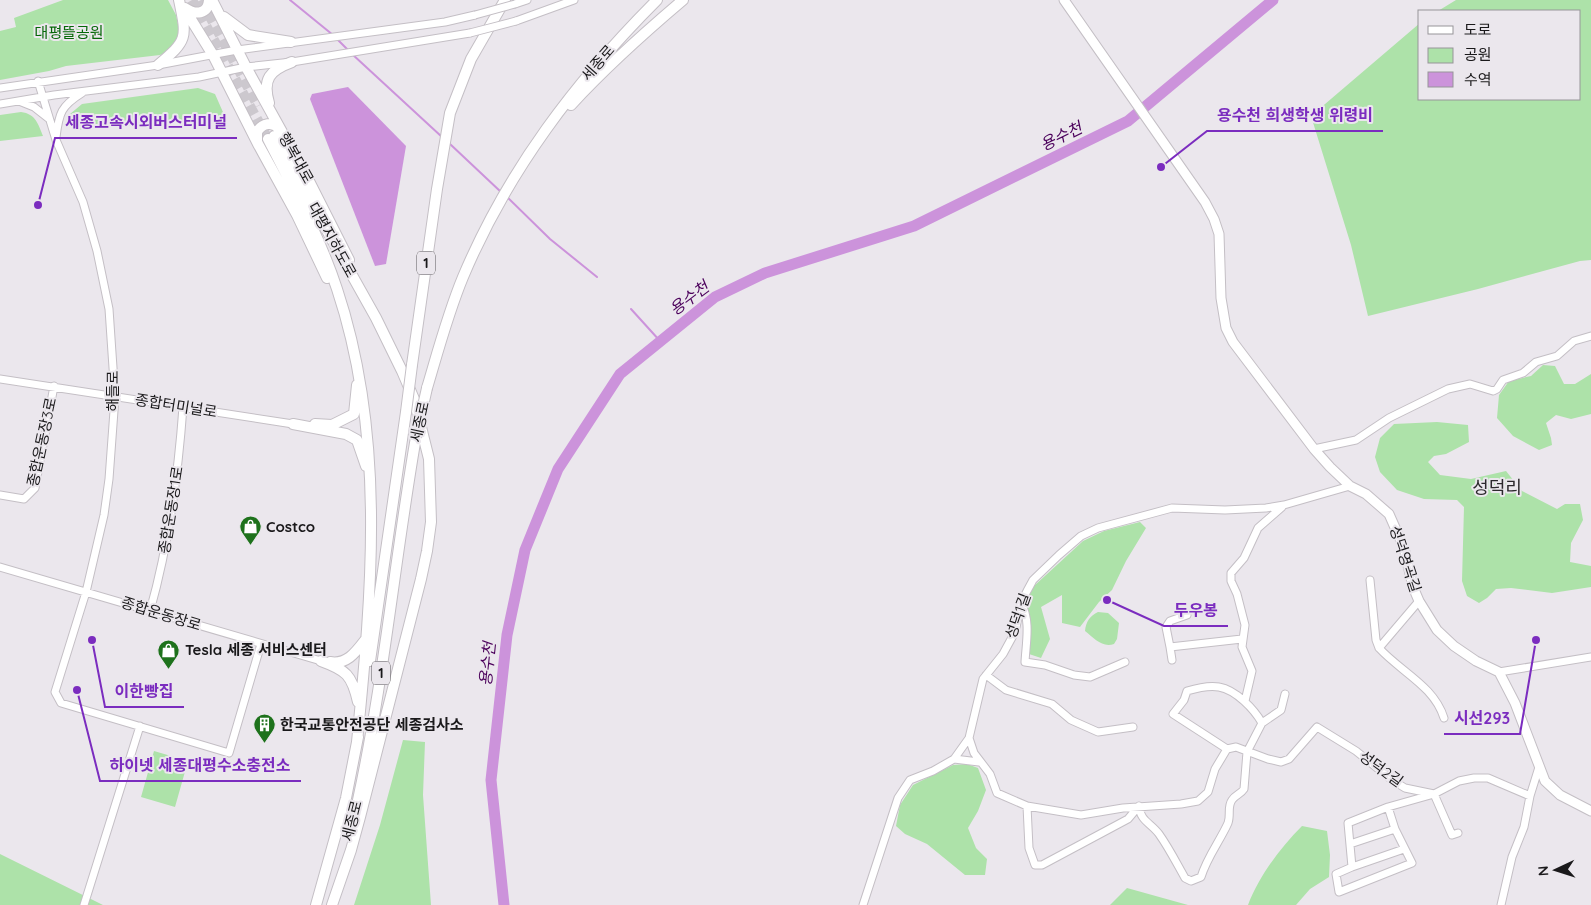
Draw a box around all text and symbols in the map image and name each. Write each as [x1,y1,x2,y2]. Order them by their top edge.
legend [1418,10,1581,100]
text: 도로 [1464,20,1492,39]
park label: 대평뜰공원 [34,23,104,42]
street label: 세종로 [577,41,618,85]
text: 공원 [1464,45,1492,64]
text: 수역 [1464,70,1492,89]
callout: 용수천 희생학생 위령비 [1207,100,1383,131]
text: 용수천 희생학생 위령비 [1217,105,1373,125]
callout: 세종고속시외버스터미널 [55,107,237,138]
text: 세종고속시외버스터미널 [65,112,227,132]
water label: 용수천 [1037,116,1087,155]
street label: 행복대로 [275,129,318,187]
street label: 대평지하도로 [304,199,361,281]
road number: 1 [417,252,435,274]
water label: 용수천 [665,275,714,319]
street label: 해들로 [103,370,122,412]
street label: 종합터미널로 [134,390,218,421]
street label: 종합운동장3로 [23,396,60,488]
street label: 세종로 [406,400,433,444]
street label: 종합운동장1로 [154,465,187,555]
district label: 성덕리 [1472,476,1522,499]
shop icon: Costco [238,515,262,546]
place label: Costco [266,517,315,536]
street label: 성덕영곡길 [1386,523,1425,595]
street label: 성덕1길 [1001,591,1034,641]
street label: 종합운동장로 [119,592,204,635]
callout: 두우봉 [1164,595,1228,626]
text: 두우봉 [1174,600,1218,620]
shop icon: Tesla 세종 서비스센터 [157,638,181,669]
water label: 용수천 [475,639,499,687]
place label: Tesla 세종 서비스센터 [185,640,327,659]
road number: 1 [372,661,390,684]
callout: 이한빵집 [105,676,184,707]
text: 이한빵집 [115,681,173,701]
callout: 시선293 [1444,703,1520,734]
text: 시선293 [1454,708,1510,728]
building icon: 한국교통안전공단 세종검사소 [252,713,276,744]
place label: 한국교통안전공단 세종검사소 [280,715,464,734]
street label: 성덕2길 [1356,746,1407,791]
callout: 하이넷 세종대평수소충전소 [100,750,301,781]
text: 하이넷 세종대평수소충전소 [109,755,291,775]
street label: 세종로 [337,798,366,843]
north arrow [1531,845,1581,895]
text: N [1534,865,1552,877]

